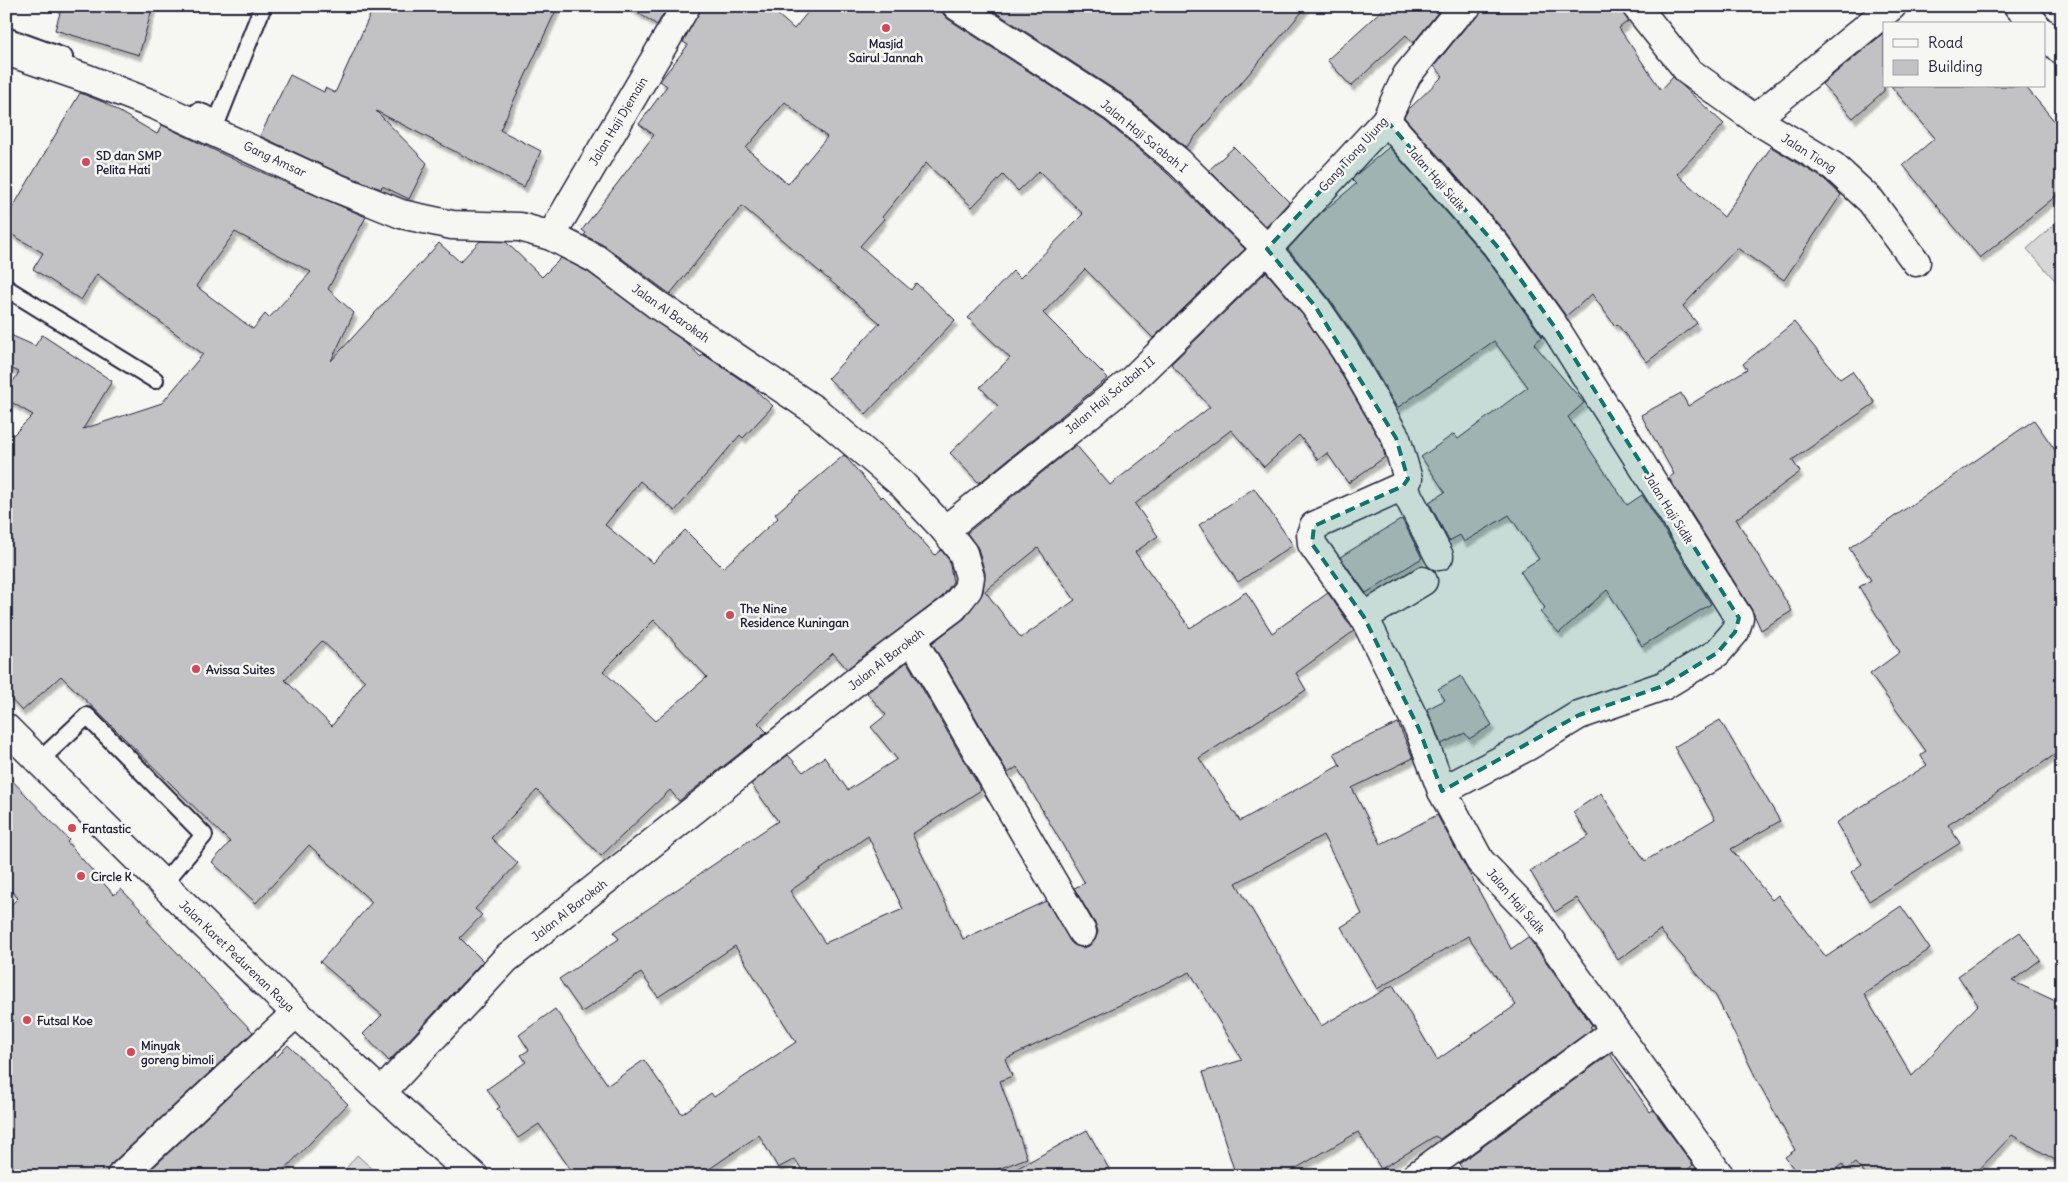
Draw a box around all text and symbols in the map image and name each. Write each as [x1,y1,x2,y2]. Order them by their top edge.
marker: Masjid Sairul Jannah [880,22,892,34]
legend [1883,22,2046,88]
text: Road [1928,33,1963,52]
place label: Masjid Sairul Jannah [849,36,923,65]
text: Building [1928,57,1983,76]
street label: Jalan Haji Djemain [586,74,650,168]
street label: Jalan Haji Sa'abah I [1098,97,1190,175]
street label: Gang Tiong Ujung [1315,113,1391,195]
street label: Jalan Tiong [1779,130,1839,176]
street label: Gang Amsar [241,138,309,180]
street label: Jalan Haji Sidik [1404,142,1468,214]
place label: SD dan SMP Pelita Hati [96,148,162,177]
marker: SD dan SMP Pelita Hati [80,156,92,168]
street label: Jalan Al Barokah [629,281,713,345]
street label: Jalan Haji Sa'abah II [1062,353,1158,437]
street label: Jalan Haji Sidik [1641,470,1697,546]
place label: The Nine Residence Kuningan [740,601,849,631]
marker: The Nine Residence Kuningan [724,609,736,621]
street label: Jalan Al Barokah [845,625,927,693]
place label: Avissa Suites [206,662,276,677]
marker: Avissa Suites [190,663,202,675]
place label: Fantastic [82,821,131,836]
marker: Fantastic [66,822,78,834]
street label: Jalan Haji Sidik [1484,865,1548,937]
place label: Circle K [91,869,132,884]
marker: Circle K [75,870,87,882]
street label: Jalan Al Barokah [528,876,610,944]
street label: Jalan Karet Pedurenan Raya [176,897,298,1015]
place label: Futsal Koe [37,1013,93,1028]
marker: Futsal Koe [21,1014,33,1026]
place label: Minyak goreng bimoli [141,1038,214,1068]
marker: Minyak goreng bimoli [125,1046,137,1058]

